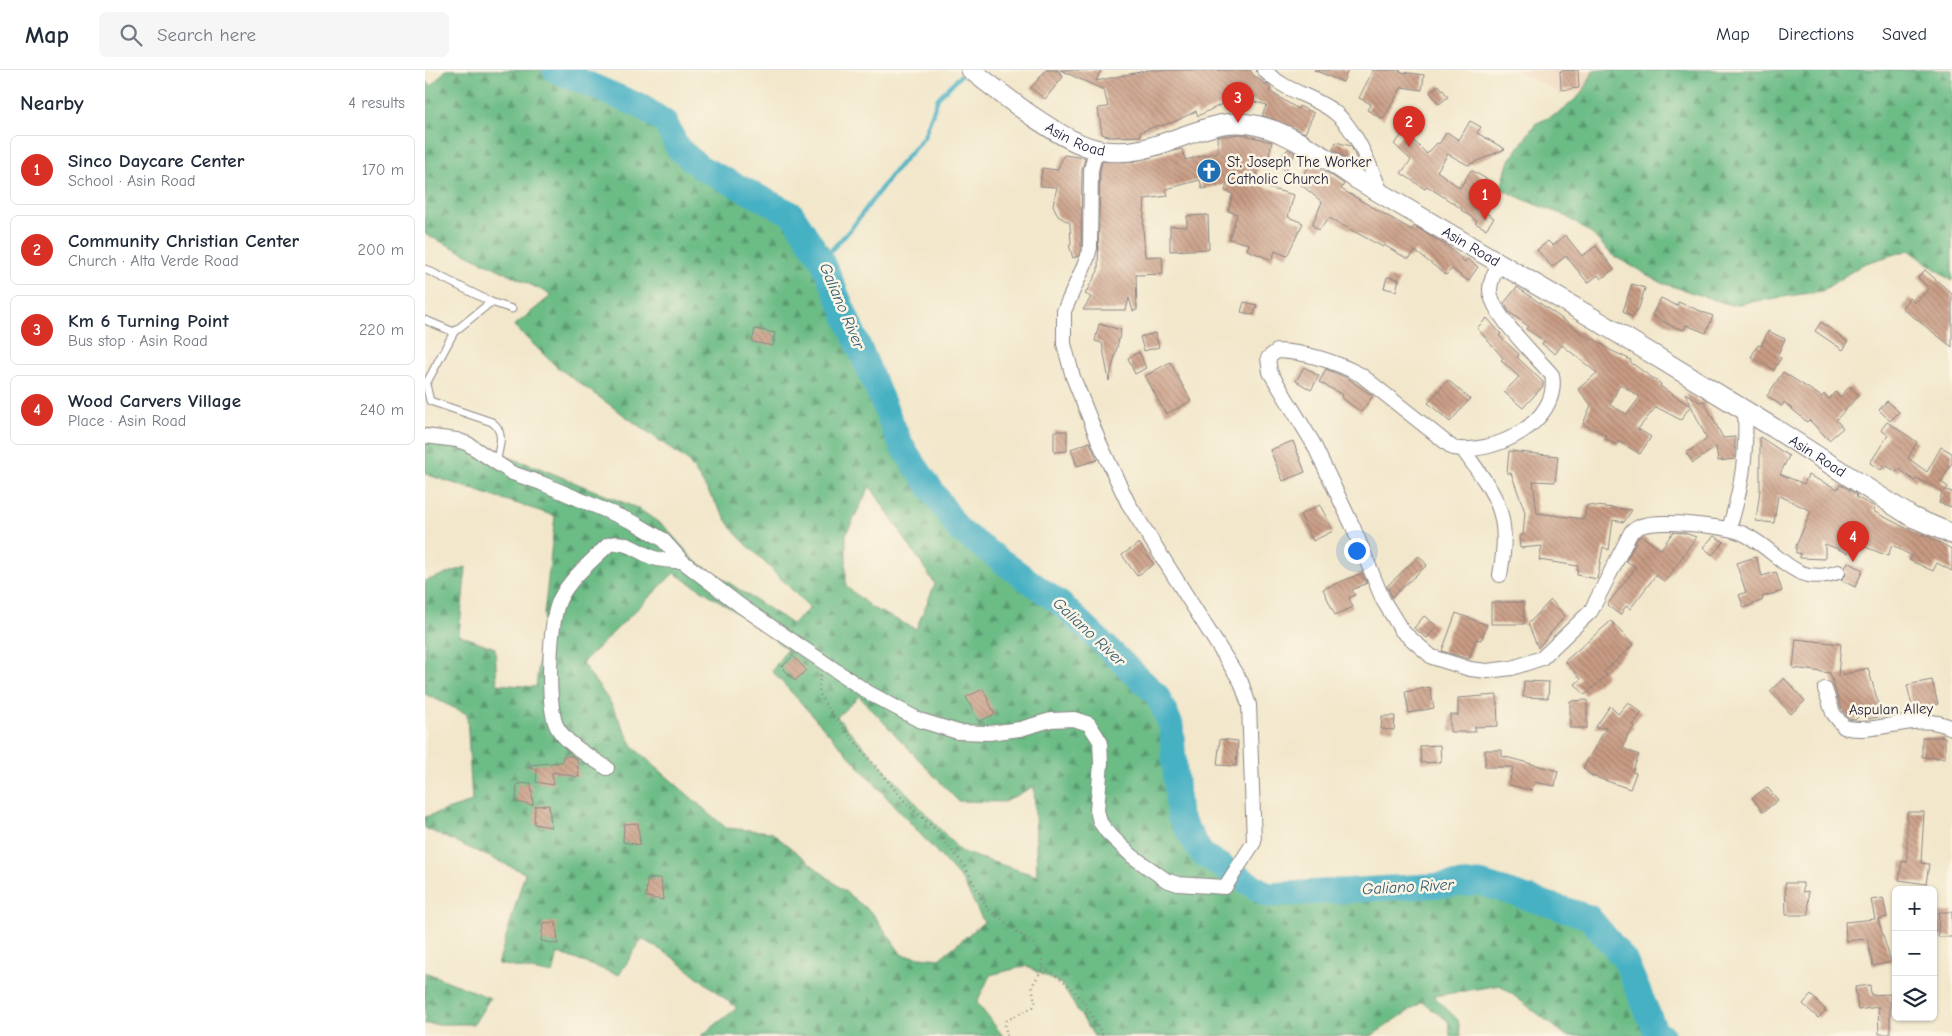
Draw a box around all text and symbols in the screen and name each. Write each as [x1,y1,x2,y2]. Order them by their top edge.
search box [99,12,449,57]
text: Map [25,21,69,49]
icon: search [117,21,145,49]
text: Search here [157,24,256,46]
text: Map [1716,24,1750,45]
text: Directions [1778,24,1854,45]
text: Saved [1882,24,1927,45]
pin: 3 [1222,82,1254,123]
text: Nearby [20,91,84,115]
text: 4 results [348,94,405,112]
pin: 2 [1393,106,1425,147]
street label: Asin Road [1042,118,1107,160]
text: Sinco Daycare Center [68,150,244,172]
place label: St. Joseph The Worker Catholic Church [1227,153,1371,188]
church icon: St. Joseph The Worker Catholic Church [1196,158,1222,184]
text: 1 [34,161,40,179]
text: 170 m [362,161,404,179]
text: School · Asin Road [68,172,195,190]
pin: 1 [1469,179,1501,220]
street label: Asin Road [1439,222,1503,270]
text: Community Christian Center [68,230,299,252]
text: 2 [33,241,41,259]
text: 200 m [358,241,404,259]
text: Church · Alta Verde Road [68,252,239,270]
water label: Galiano River [816,260,868,352]
text: Km 6 Turning Point [68,310,229,332]
text: 3 [33,321,41,339]
text: 220 m [359,321,404,339]
text: Bus stop · Asin Road [68,332,208,350]
text: Wood Carvers Village [68,390,241,412]
text: 4 [33,401,41,419]
text: 240 m [360,401,404,419]
text: Place · Asin Road [68,412,186,430]
street label: Asin Road [1786,431,1849,481]
pin: 4 [1837,521,1869,562]
your location [1344,538,1370,564]
water label: Galiano River [1049,594,1129,670]
street label: Aspulan Alley [1849,699,1934,719]
water label: Galiano River [1362,876,1455,898]
map controls [1892,886,1937,1021]
button: + [1892,886,1937,931]
button: − [1892,931,1937,976]
button: layers [1892,976,1937,1021]

